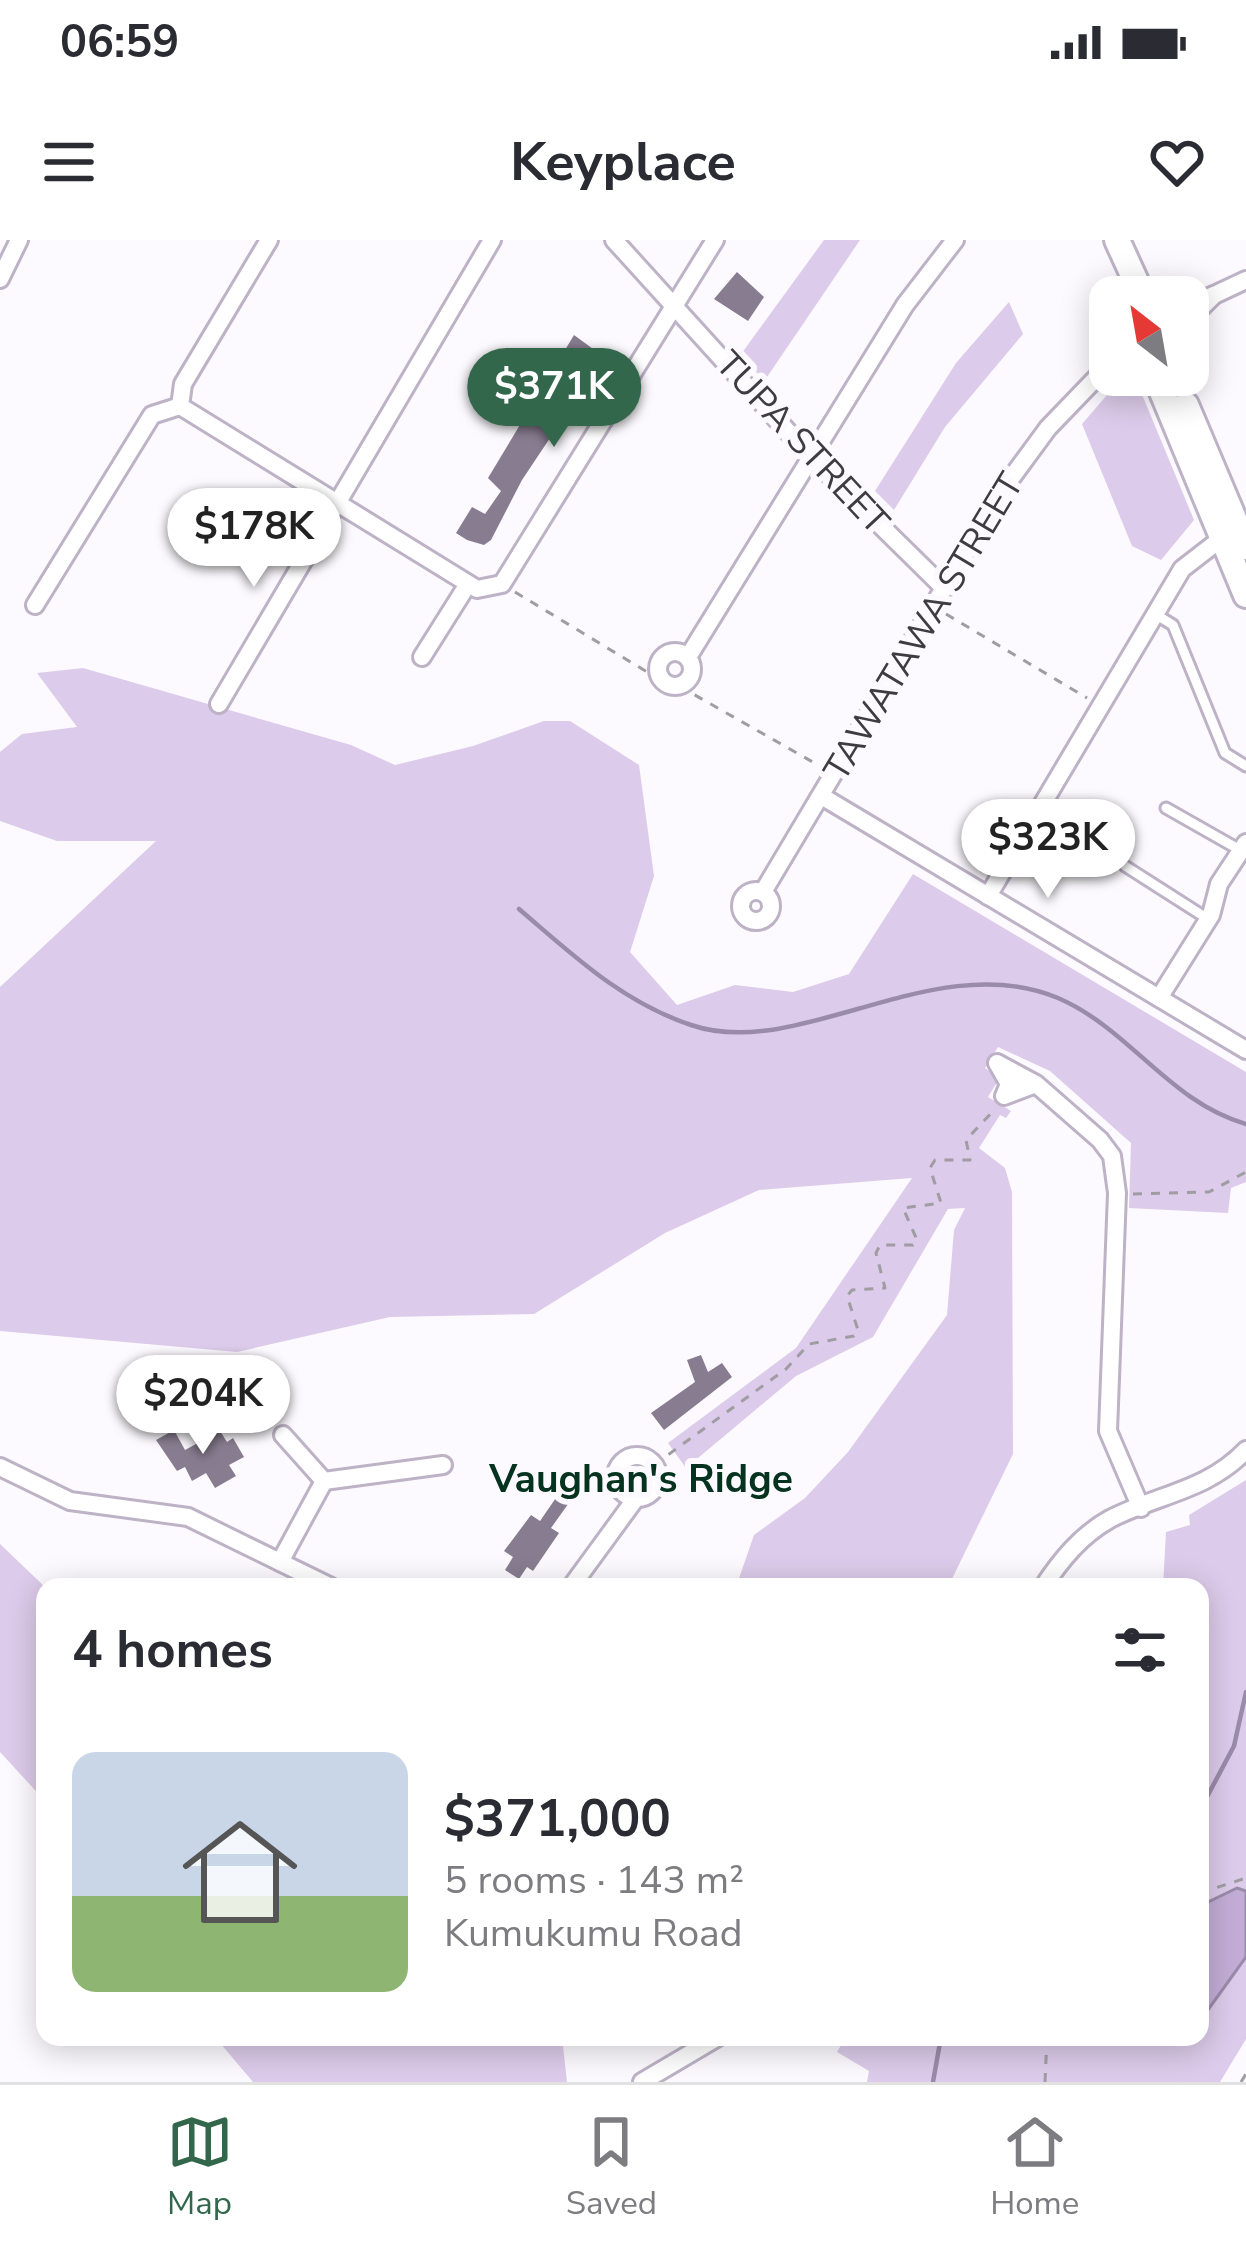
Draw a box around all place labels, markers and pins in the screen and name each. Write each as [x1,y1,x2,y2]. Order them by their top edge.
pin: $371K [470,348,638,450]
pin: $178K [170,488,338,590]
pin: $323K [964,799,1132,901]
pin: $204K [119,1355,287,1457]

